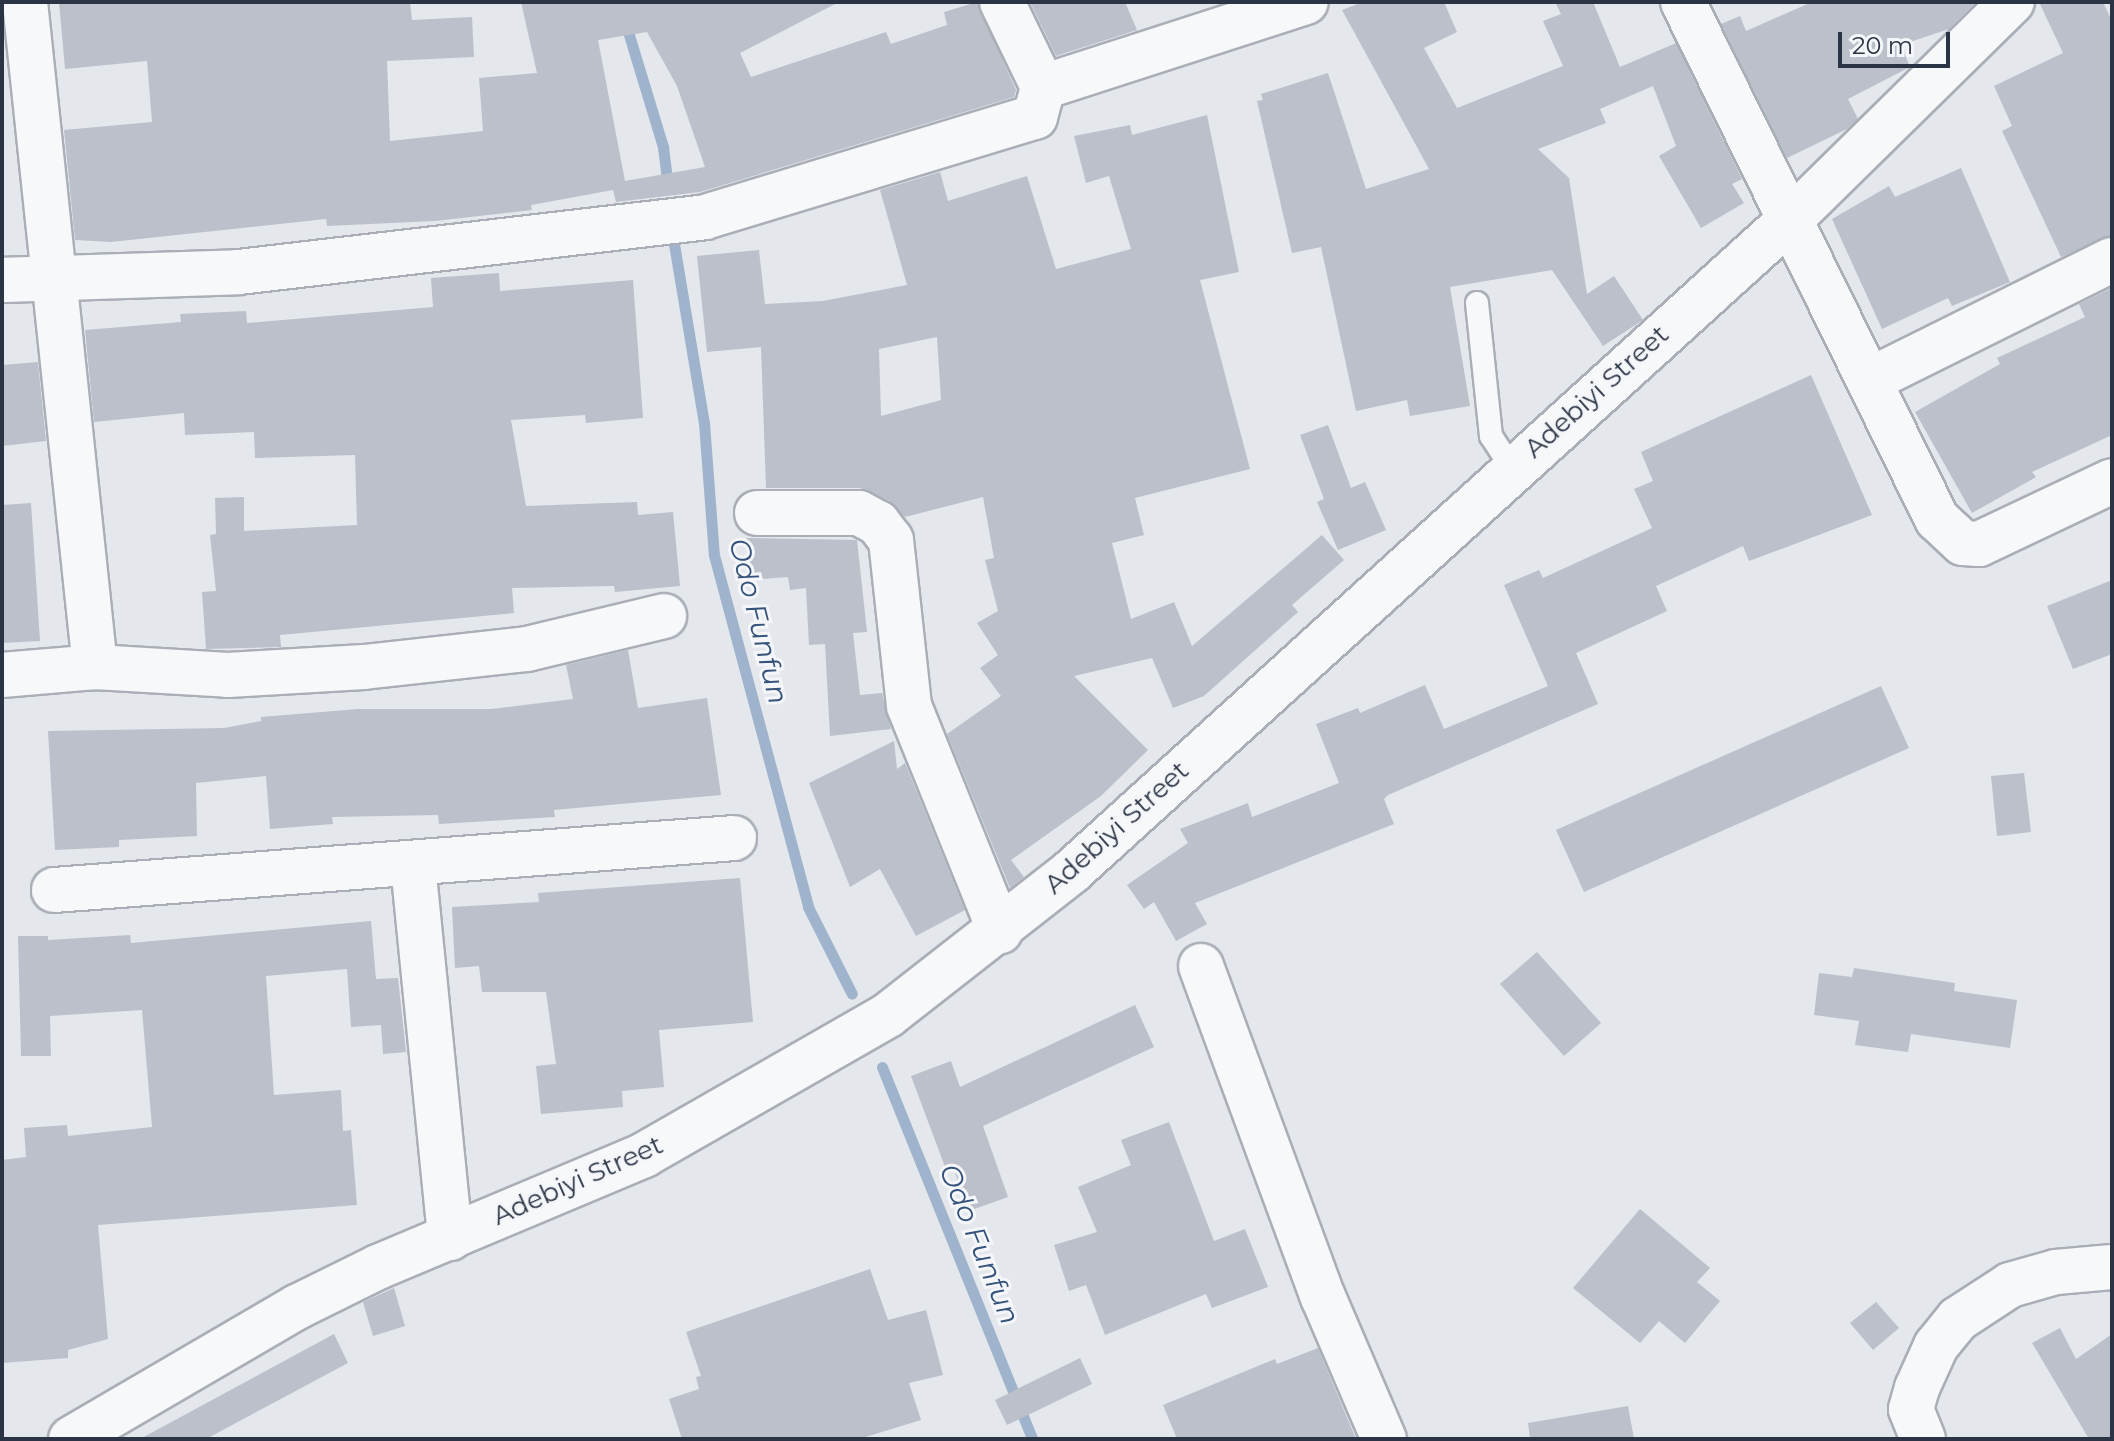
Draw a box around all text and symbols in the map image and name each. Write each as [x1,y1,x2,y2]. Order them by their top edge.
scale bar [1842,16,1954,66]
text: 20 m [1852,31,1913,60]
street label: Adebiyi Street [1519,319,1675,465]
water label: Odo Funfun [722,535,796,707]
street label: Adebiyi Street [1039,755,1195,901]
street label: Adebiyi Street [488,1130,668,1232]
water label: Odo Funfun [933,1159,1027,1329]

